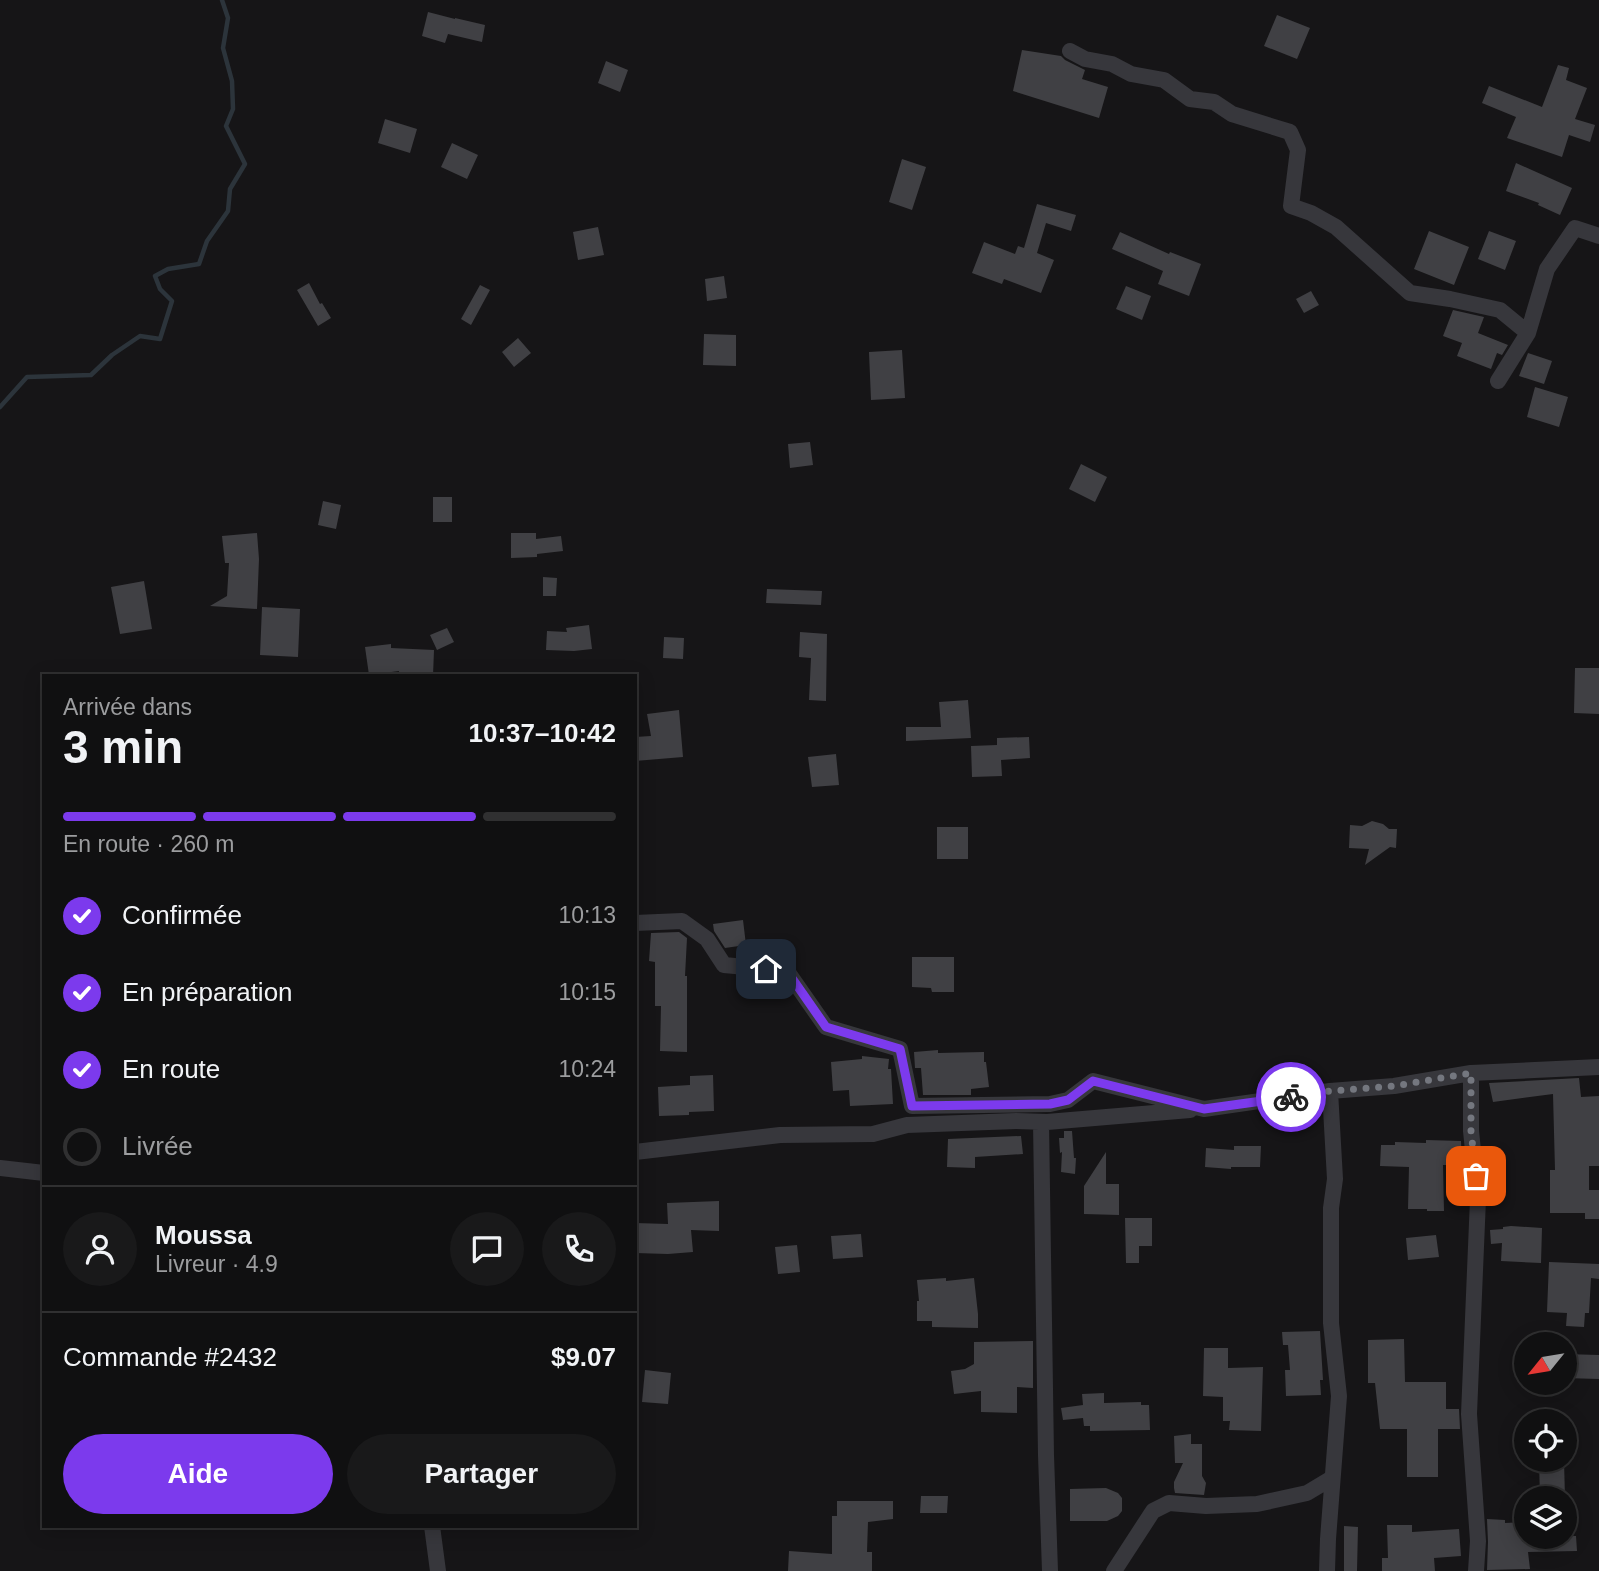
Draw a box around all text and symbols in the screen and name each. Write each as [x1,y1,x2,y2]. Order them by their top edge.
text: Arrivée dans [63,694,192,720]
text: 10:37–10:42 [469,718,616,748]
text: 3 min [63,721,183,773]
text: En route · 260 m [63,831,234,857]
icon: check [63,897,101,935]
text: Confirmée [122,900,242,930]
text: 10:13 [558,902,616,928]
pin [736,939,796,999]
icon: home [747,950,785,988]
icon: check [63,974,101,1012]
text: En préparation [122,977,293,1007]
text: 10:15 [558,979,616,1005]
icon: check [63,1051,101,1089]
text: En route [122,1054,220,1084]
text: 10:24 [558,1056,616,1082]
courier [1256,1062,1326,1132]
icon: bike [1272,1078,1310,1116]
text: Livrée [122,1131,193,1161]
pin [1446,1146,1506,1206]
icon: bag [1457,1157,1495,1195]
button: person [63,1212,137,1286]
button: chat [450,1212,524,1286]
button: phone [542,1212,616,1286]
text: Moussa [155,1220,252,1250]
text: Livreur · 4.9 [155,1251,278,1277]
north arrow [1514,1332,1577,1395]
map controls [1514,1332,1577,1549]
text: Commande #2432 [63,1342,277,1372]
text: $9.07 [551,1342,616,1372]
button: locate [1514,1409,1577,1472]
button: Aide [63,1434,333,1514]
button: Partager [347,1434,616,1514]
button: layers [1514,1486,1577,1549]

